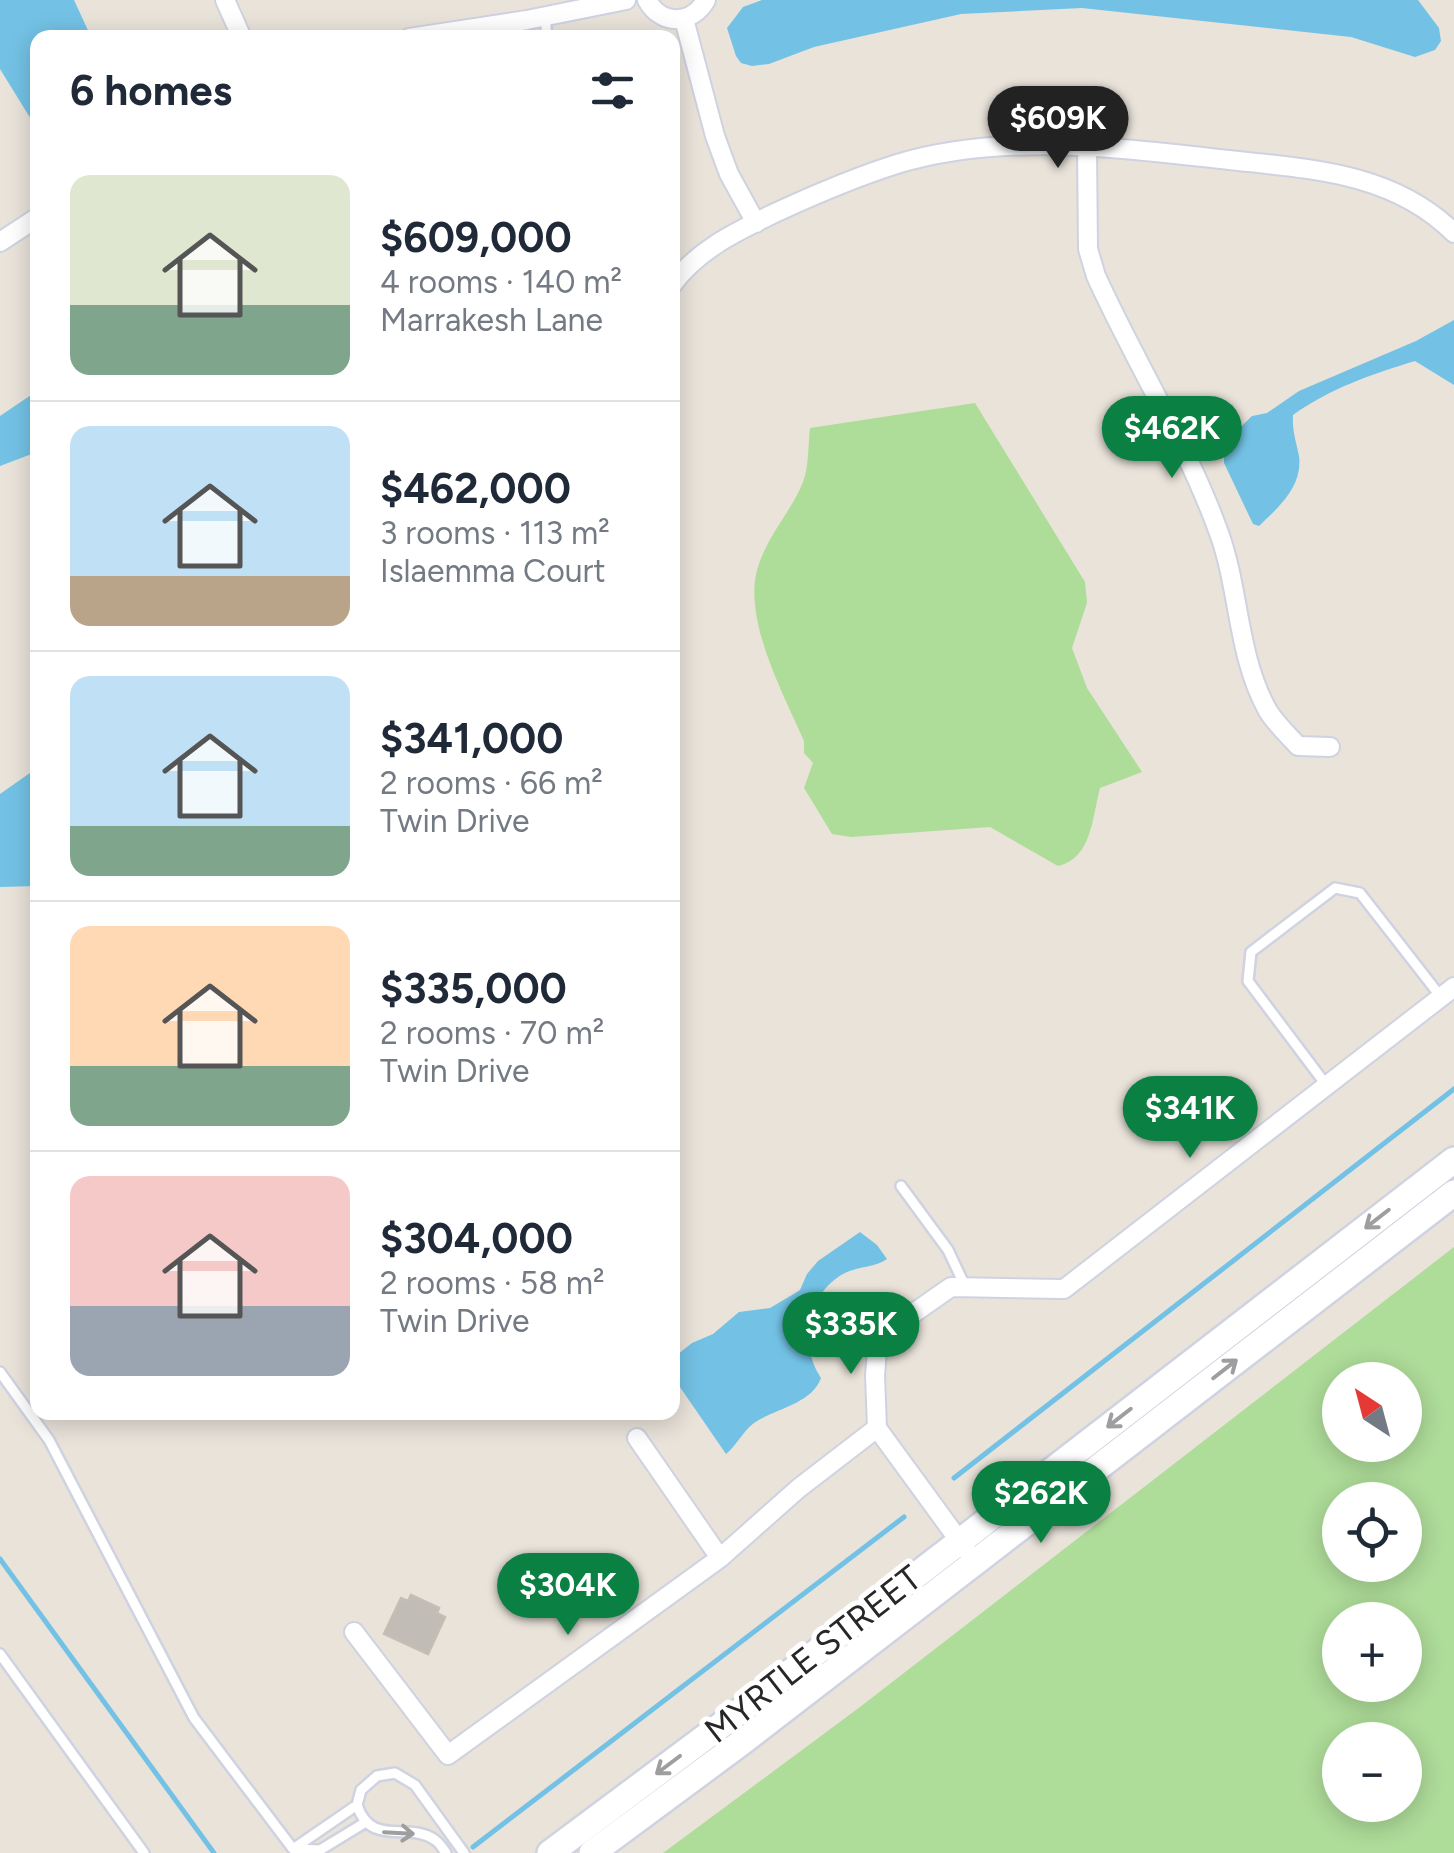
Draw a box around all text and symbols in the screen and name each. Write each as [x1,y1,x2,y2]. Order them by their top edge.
icon: filters [585,63,640,118]
text: 6 homes [70,65,232,116]
pin: $609K [988,86,1128,171]
text: $609K [1010,99,1106,137]
text: $609,000 [380,212,572,263]
icon: home [150,215,270,335]
text: 4 rooms · 140 m² [380,263,622,301]
text: Marrakesh Lane [380,301,603,339]
pin: $462K [1102,396,1242,481]
text: $462K [1124,409,1220,447]
text: $462,000 [380,463,571,514]
icon: home [150,466,270,586]
text: 3 rooms · 113 m² [380,514,610,552]
text: Islaemma Court [380,552,606,590]
text: $341,000 [380,713,563,764]
icon: home [150,716,270,836]
text: 2 rooms · 66 m² [380,764,603,802]
text: Twin Drive [380,802,530,840]
text: $335,000 [380,963,567,1014]
icon: home [150,966,270,1086]
text: 2 rooms · 70 m² [380,1014,604,1052]
text: Twin Drive [380,1052,530,1090]
pin: $341K [1120,1076,1260,1161]
text: $341K [1145,1089,1235,1127]
one-way arrow [1364,1209,1391,1230]
text: $304,000 [380,1213,573,1264]
icon: home [150,1216,270,1336]
text: 2 rooms · 58 m² [380,1264,605,1302]
pin: $335K [781,1292,921,1377]
text: Twin Drive [380,1302,530,1340]
text: $335K [804,1305,898,1343]
one-way arrow [1212,1358,1238,1380]
north arrow [1322,1362,1422,1462]
map controls [1322,1362,1422,1822]
one-way arrow [1107,1407,1133,1429]
pin: $262K [971,1461,1111,1546]
text: $262K [994,1474,1088,1512]
button: locate [1322,1482,1422,1582]
pin: $304K [498,1553,638,1638]
street label: MYRTLE STREET [696,1557,930,1751]
text: $304K [519,1566,617,1604]
button: + [1322,1602,1422,1702]
button: − [1322,1722,1422,1822]
one-way arrow [655,1755,682,1776]
one-way arrow [382,1824,415,1843]

